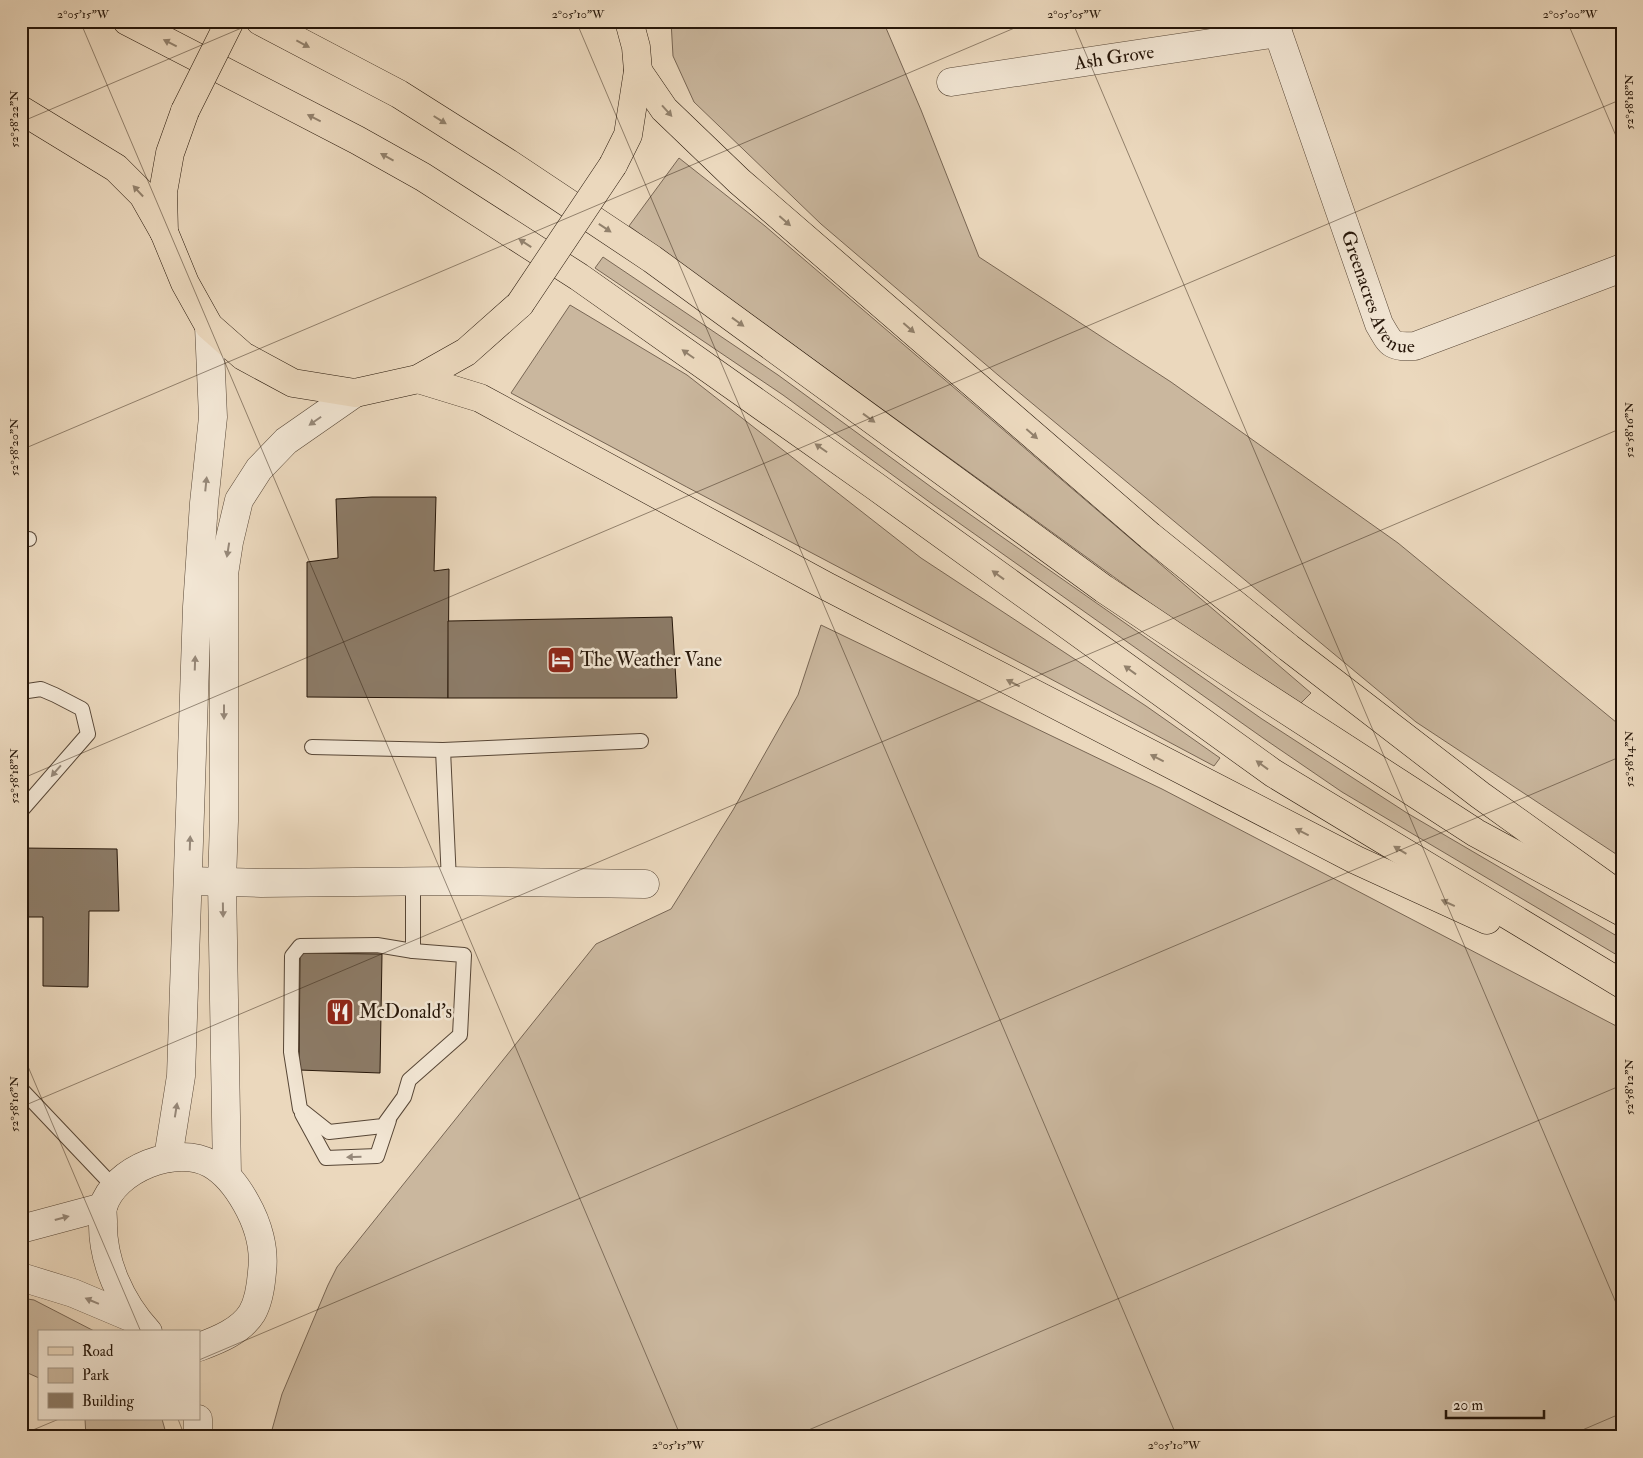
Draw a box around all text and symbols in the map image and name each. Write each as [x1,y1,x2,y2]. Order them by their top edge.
text: 2°05'15"W [57,7,110,22]
text: 2°05'10"W [552,7,605,22]
text: 2°05'05"W [1047,7,1102,22]
text: 2°05'00"W [1543,7,1598,22]
one-way arrow [162,39,177,47]
one-way arrow [296,40,310,48]
street label: Ash Grove [1072,40,1156,76]
text: 52°58'18"N [1622,74,1637,130]
text: 52°58'22"N [7,90,22,148]
one-way arrow [661,104,673,116]
one-way arrow [307,114,321,122]
one-way arrow [433,115,447,125]
one-way arrow [380,153,395,161]
one-way arrow [132,185,144,197]
one-way arrow [779,216,792,227]
one-way arrow [599,223,612,233]
street label: Greenacres Avenue [1336,227,1415,358]
one-way arrow [519,238,532,247]
one-way arrow [731,317,745,327]
one-way arrow [902,322,915,333]
one-way arrow [681,349,695,359]
text: 52°58'16"N [1622,402,1637,458]
one-way arrow [862,413,876,423]
one-way arrow [308,416,322,426]
text: 52°58'20"N [7,418,22,476]
one-way arrow [1025,428,1038,439]
one-way arrow [814,443,828,453]
one-way arrow [202,476,210,492]
one-way arrow [223,542,231,558]
one-way arrow [992,570,1005,580]
hotel icon: The Weather Vane [546,645,576,675]
place label: The Weather Vane [580,648,722,672]
one-way arrow [192,655,200,671]
one-way arrow [1123,665,1137,675]
one-way arrow [1006,679,1020,687]
one-way arrow [220,704,228,720]
text: 52°58'14"N [1622,731,1637,787]
text: 52°58'18"N [7,748,22,804]
one-way arrow [1150,754,1165,762]
one-way arrow [1255,760,1269,770]
one-way arrow [50,764,62,776]
one-way arrow [1295,828,1309,836]
one-way arrow [186,835,194,851]
one-way arrow [1394,846,1407,855]
one-way arrow [1441,898,1455,906]
one-way arrow [219,902,227,918]
restaurant icon: McDonald's [325,997,355,1027]
place label: McDonald's [359,1000,452,1024]
text: 52°58'12"N [1622,1059,1637,1115]
text: 52°58'16"N [7,1076,22,1132]
one-way arrow [172,1102,180,1118]
one-way arrow [346,1153,362,1161]
one-way arrow [55,1214,70,1222]
one-way arrow [85,1296,99,1304]
legend [38,1330,200,1420]
text: Road [82,1342,114,1361]
text: Park [82,1366,109,1385]
scale bar [1446,1388,1543,1420]
text: Building [82,1392,134,1411]
text: 20 m [1453,1396,1483,1415]
text: 2°05'15"W [652,1438,705,1453]
text: 2°05'10"W [1148,1438,1201,1453]

